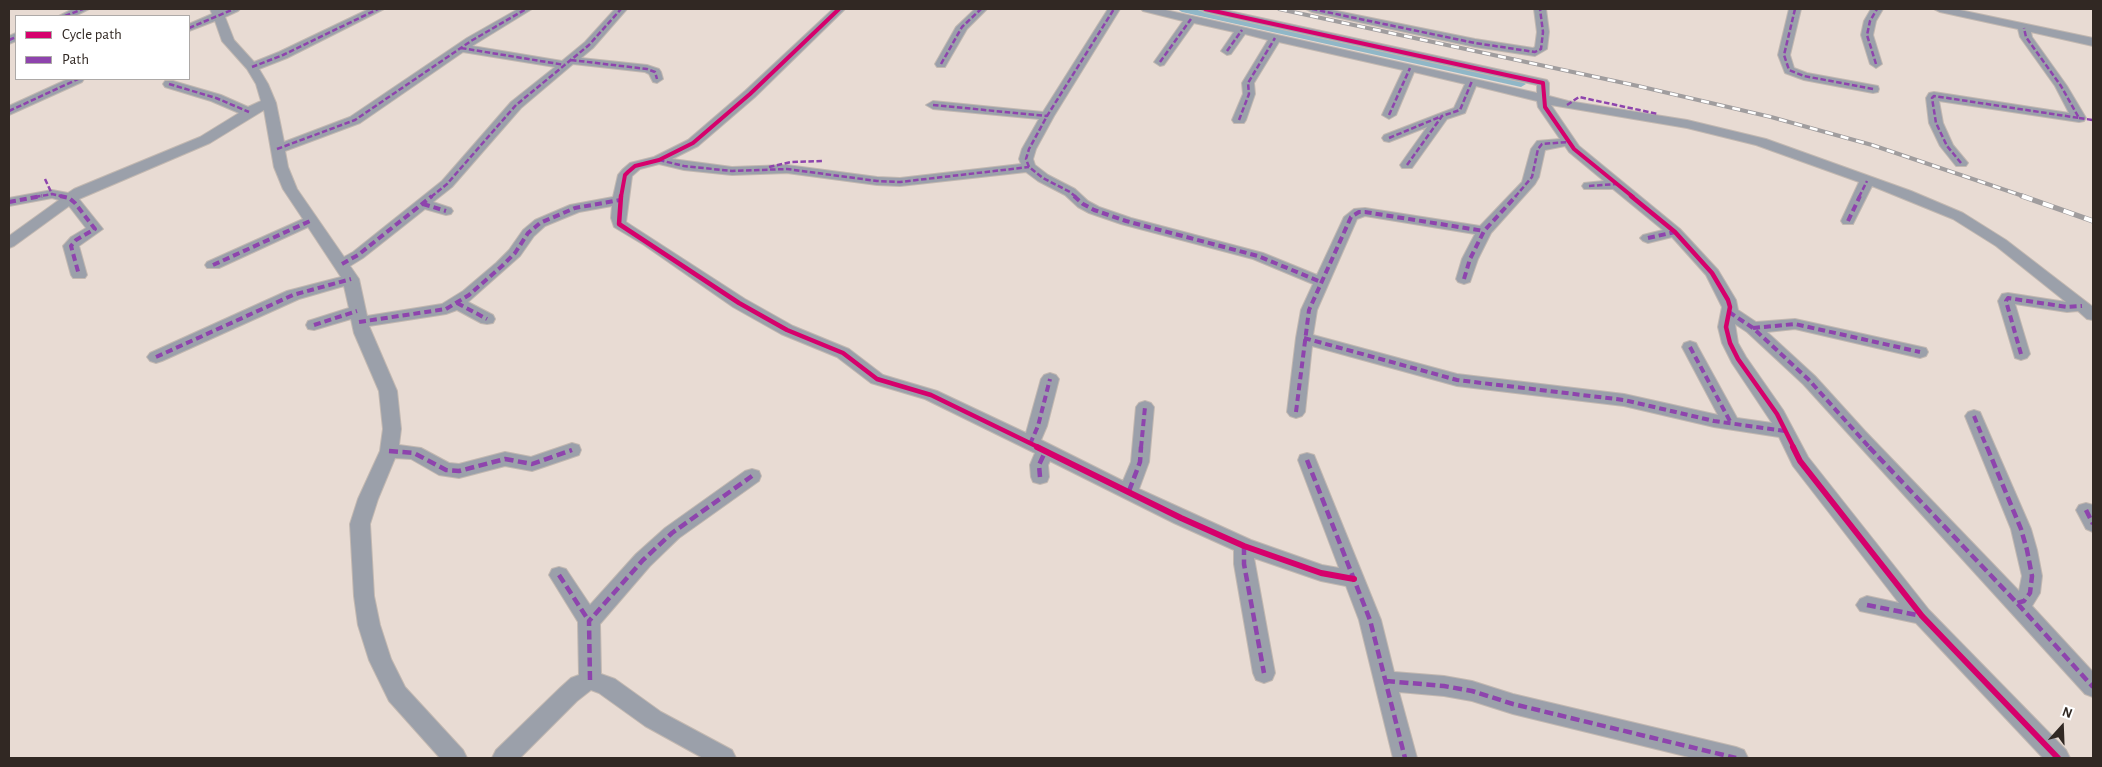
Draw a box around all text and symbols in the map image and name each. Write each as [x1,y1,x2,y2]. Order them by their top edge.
legend [15,15,190,80]
text: Cycle path [62,27,122,42]
text: Path [62,52,89,67]
north arrow [2037,702,2087,752]
text: N [2060,705,2074,721]

